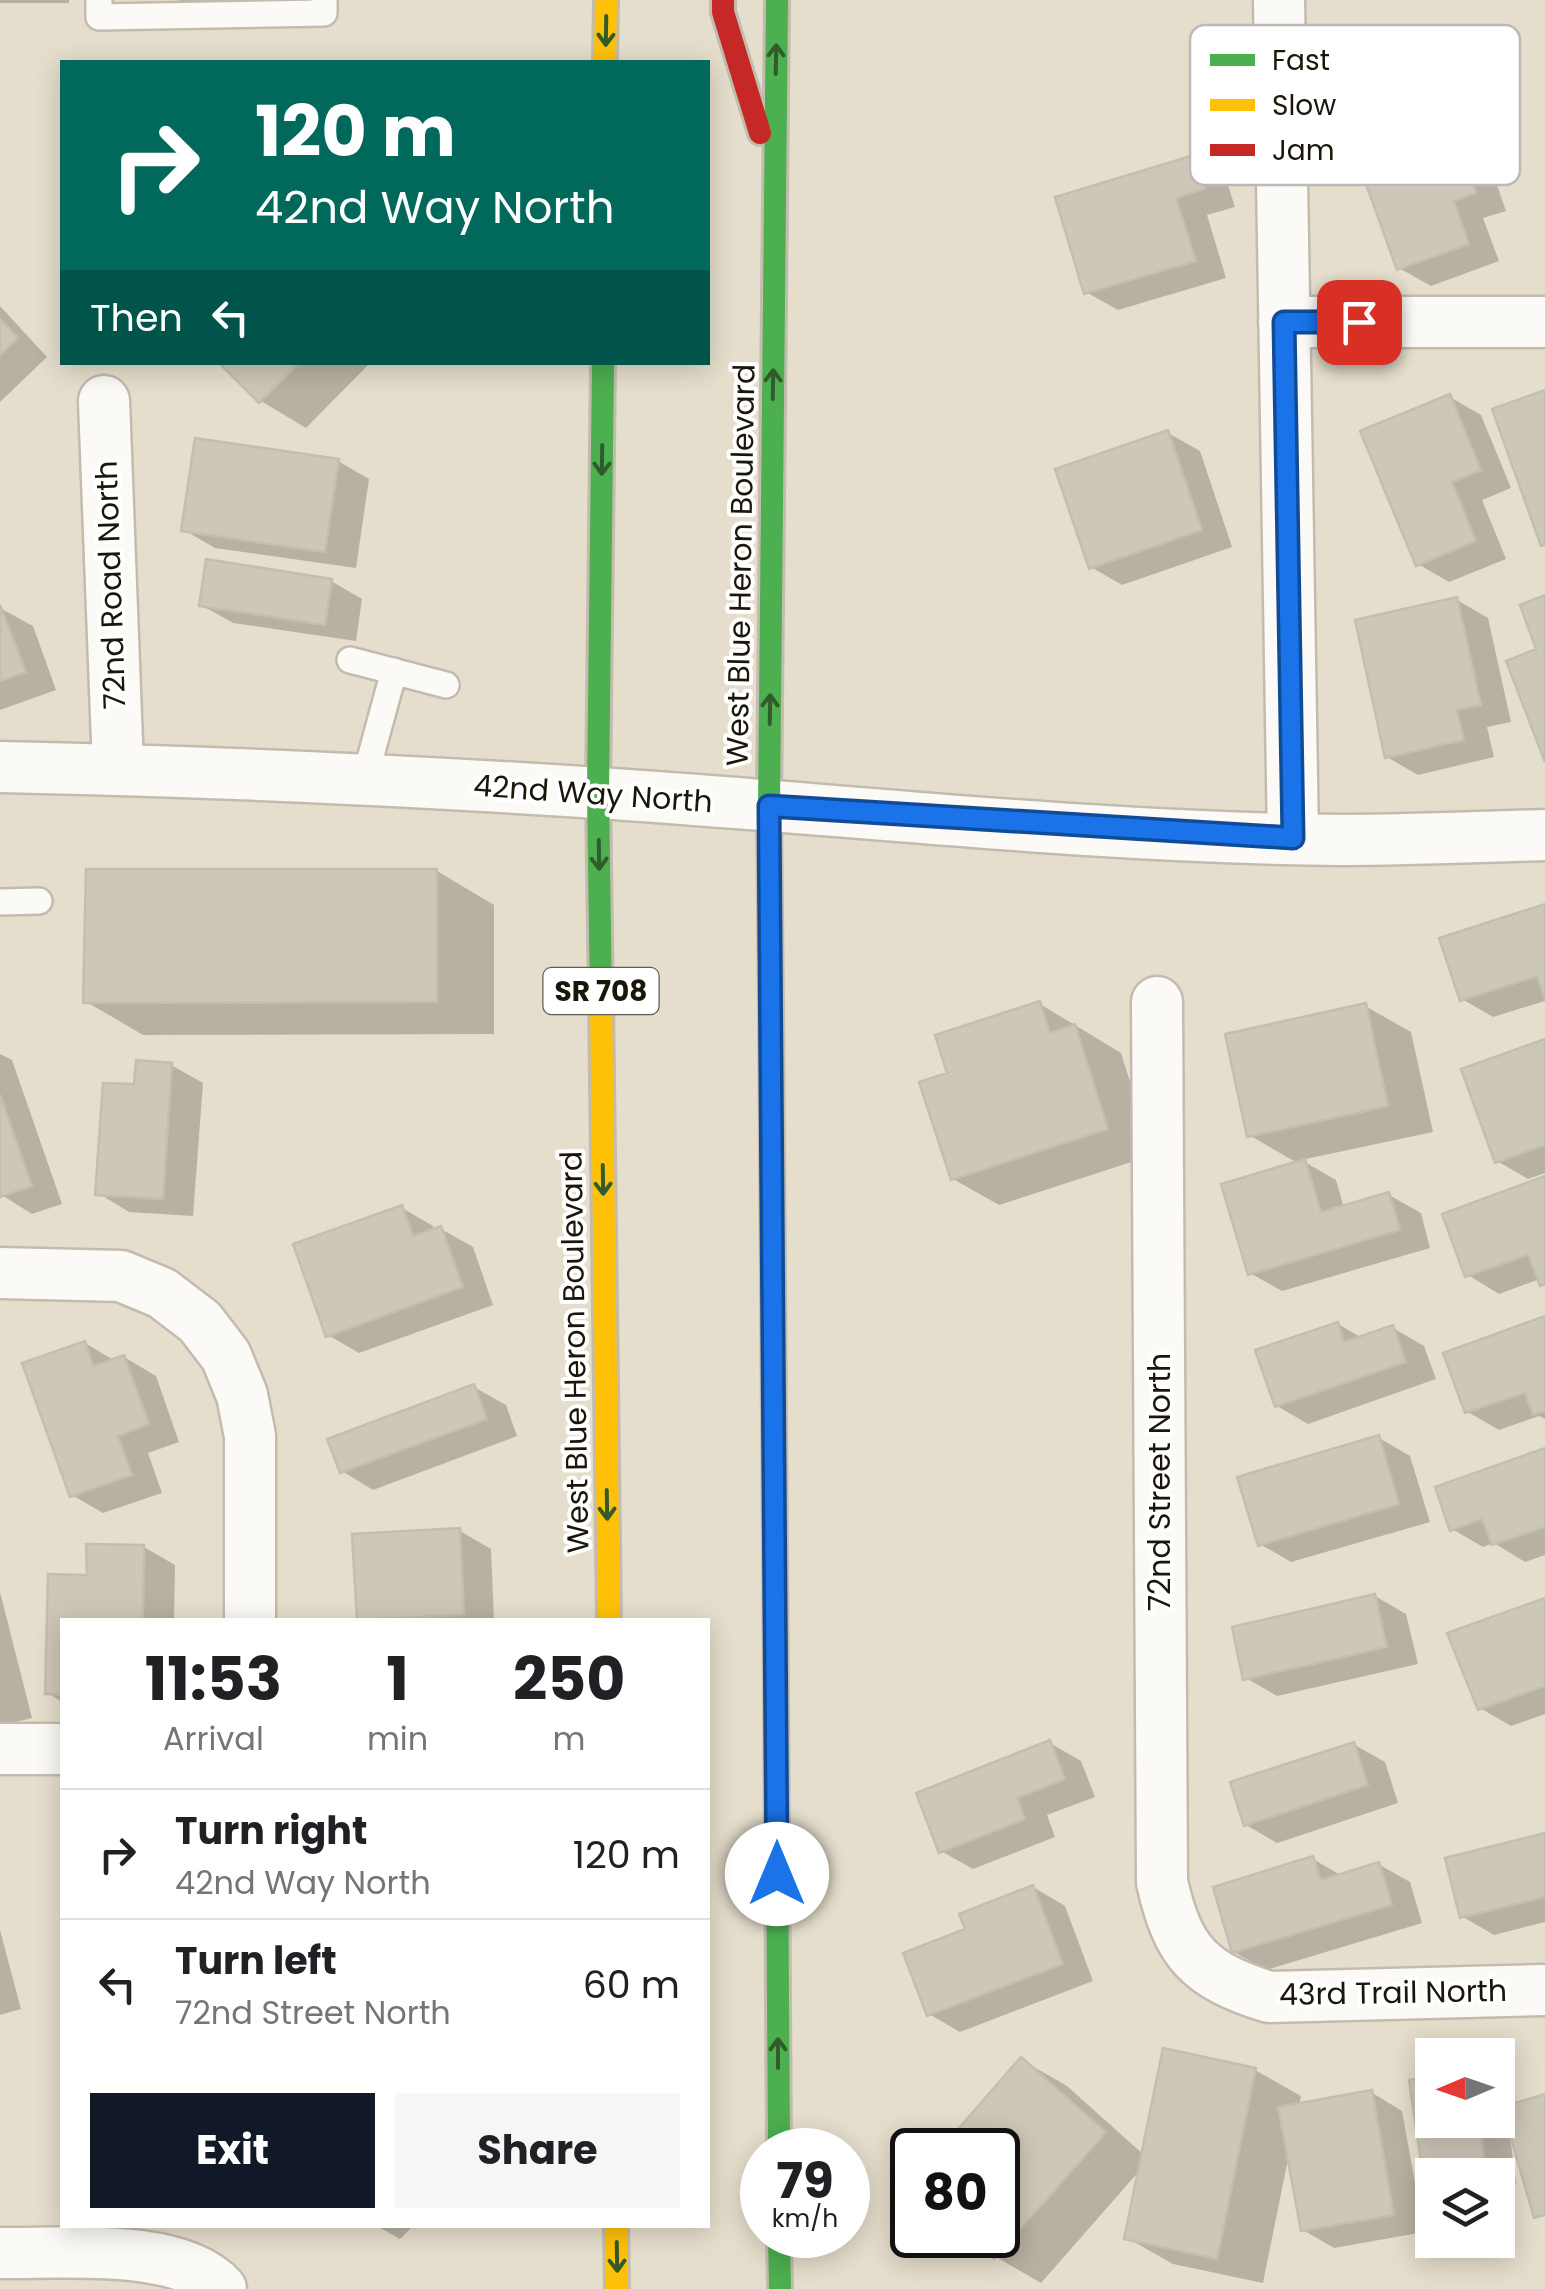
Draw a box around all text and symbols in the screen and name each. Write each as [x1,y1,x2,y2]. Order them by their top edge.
one-way arrow [596,15,615,47]
legend [1190,25,1520,185]
text: Fast [1272,41,1330,80]
one-way arrow [766,43,786,76]
text: 120 m [255,82,456,181]
text: Slow [1272,86,1336,125]
icon: right [90,100,220,230]
text: Jam [1272,131,1335,170]
text: 42nd Way North [255,176,615,239]
pin [1317,280,1402,365]
icon: left [203,290,258,345]
text: Then [90,291,183,344]
icon: arrive [1332,295,1387,350]
street label: West Blue Heron Boulevard [715,363,766,767]
one-way arrow [764,368,782,400]
one-way arrow [592,443,611,475]
street label: 72nd Road North [85,460,136,710]
one-way arrow [760,693,780,726]
street label: 42nd Way North [472,764,714,823]
one-way arrow [590,838,609,870]
road number: SR 708 [544,968,658,1014]
street label: West Blue Heron Boulevard [549,1150,600,1554]
one-way arrow [594,1163,613,1195]
street label: 72nd Street North [1138,1353,1181,1611]
one-way arrow [598,1488,617,1520]
text: 11:53 [145,1637,282,1721]
text: 1 [386,1637,409,1721]
text: 250 [513,1637,625,1721]
text: Arrival [163,1716,264,1761]
text: min [367,1716,428,1761]
text: m [553,1716,586,1761]
text: Turn right [175,1804,367,1857]
position arrow [725,1822,829,1926]
icon: right [90,1827,145,1882]
text: 120 m [573,1828,680,1881]
text: 42nd Way North [175,1860,431,1905]
text: Turn left [175,1934,337,1987]
icon: left [90,1957,145,2012]
text: 60 m [583,1958,680,2011]
street label: 43rd Trail North [1279,1969,1507,2016]
text: 72nd Street North [175,1990,451,2035]
one-way arrow [768,2037,788,2070]
north arrow [1415,2038,1515,2138]
map controls [1415,2038,1515,2258]
button: Exit [90,2093,375,2208]
button: Share [395,2093,680,2208]
speed limit sign: 80 [890,2128,1020,2258]
text: 79 [776,2145,834,2216]
button: layers [1415,2158,1515,2258]
text: km/h [772,2201,838,2236]
one-way arrow [607,2240,626,2273]

